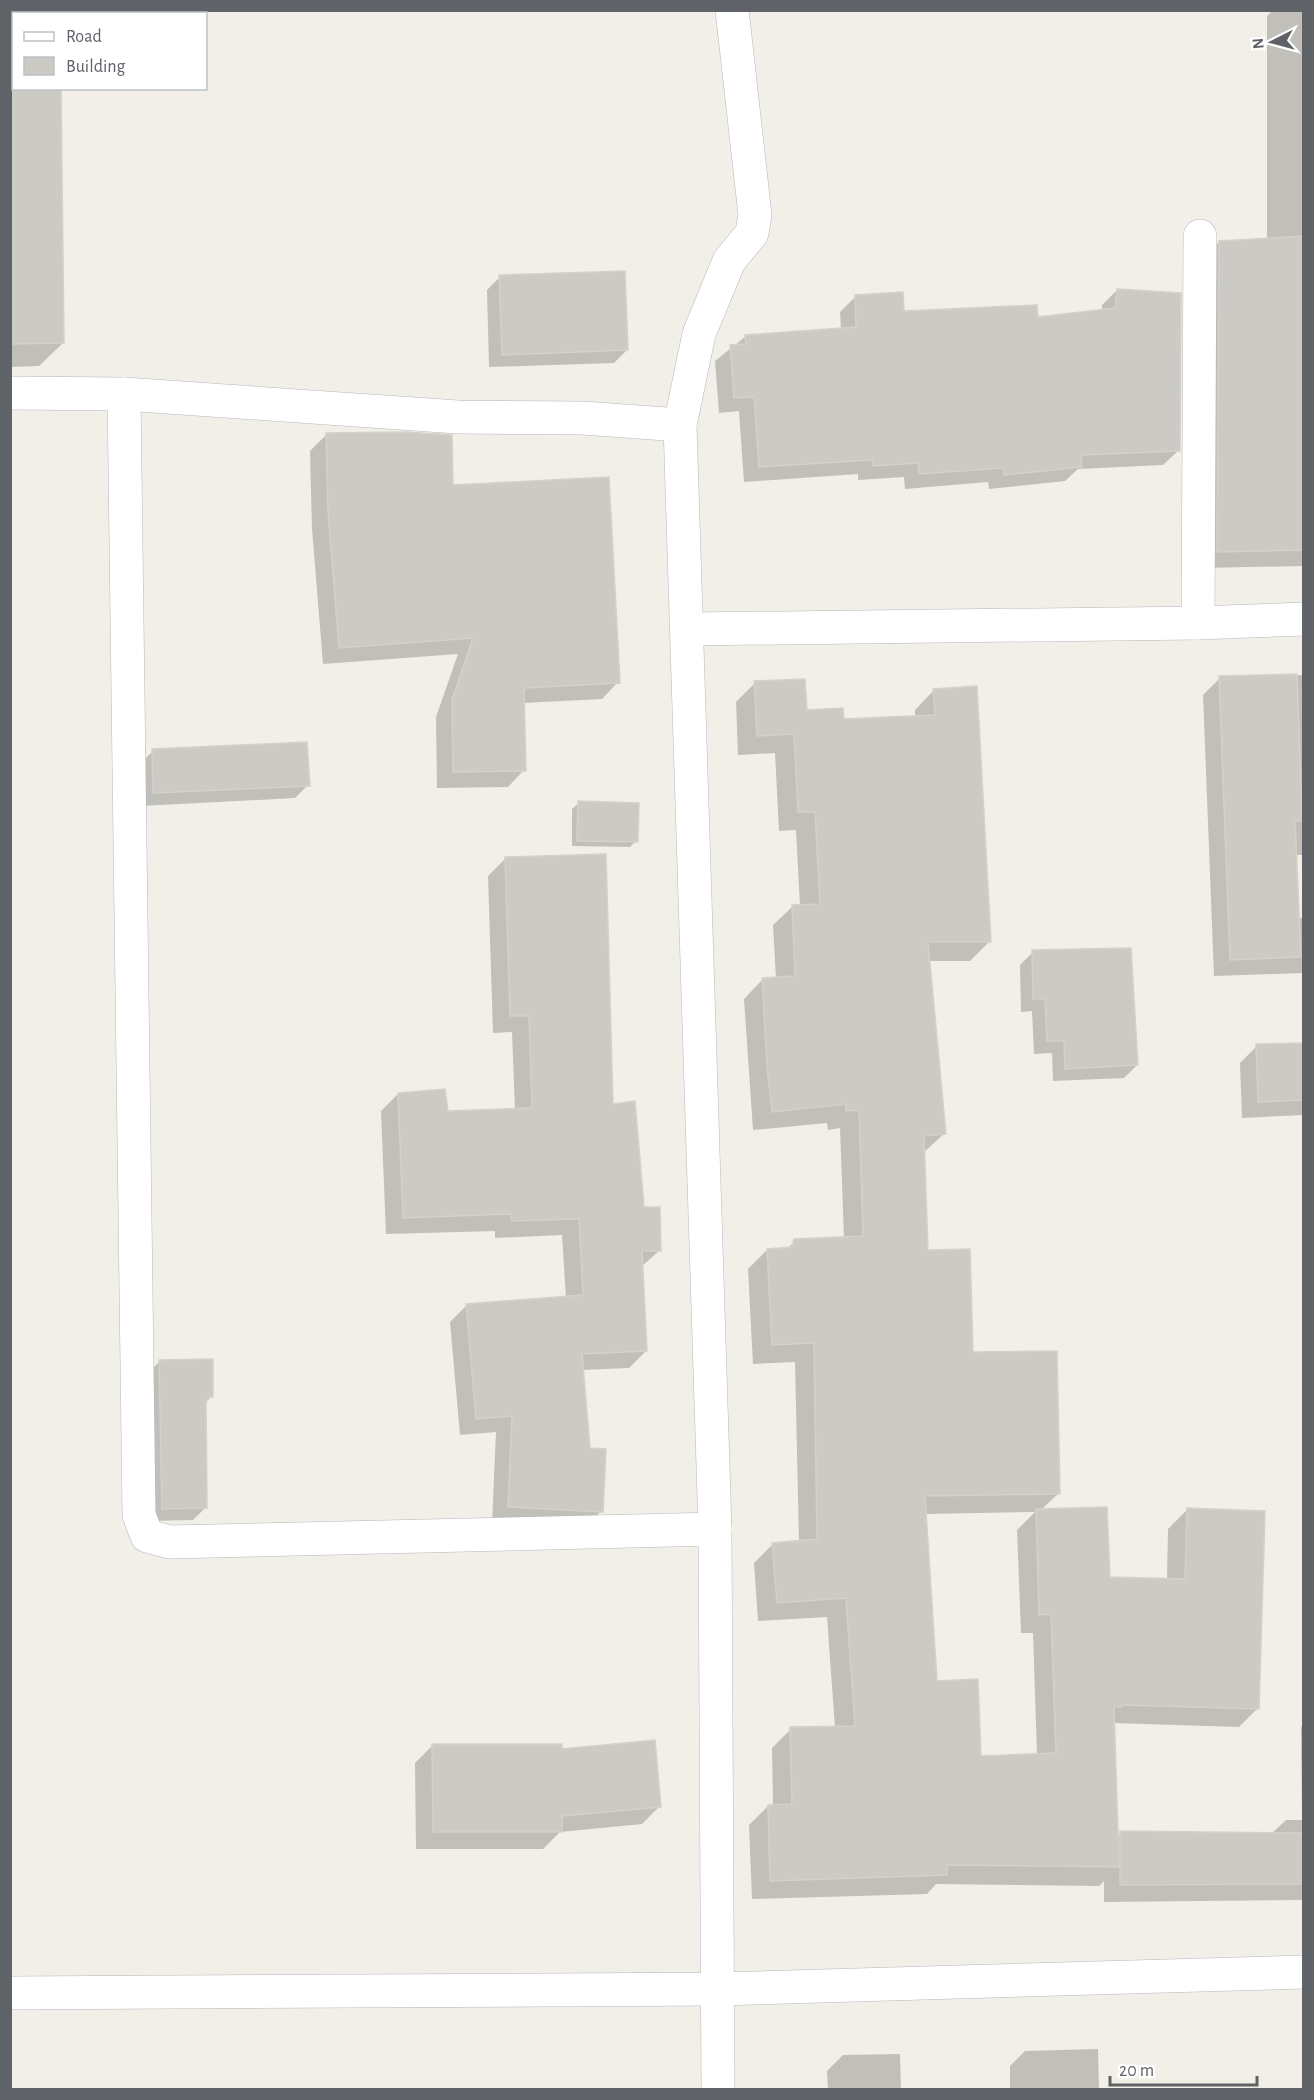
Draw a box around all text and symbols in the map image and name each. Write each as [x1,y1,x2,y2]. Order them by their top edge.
legend [12,12,207,90]
north arrow [1242,12,1302,72]
text: Road [66,28,102,46]
text: N [1250,37,1267,50]
text: Building [66,58,126,76]
scale bar [1110,2049,1257,2087]
text: 20 m [1119,2062,1154,2080]

